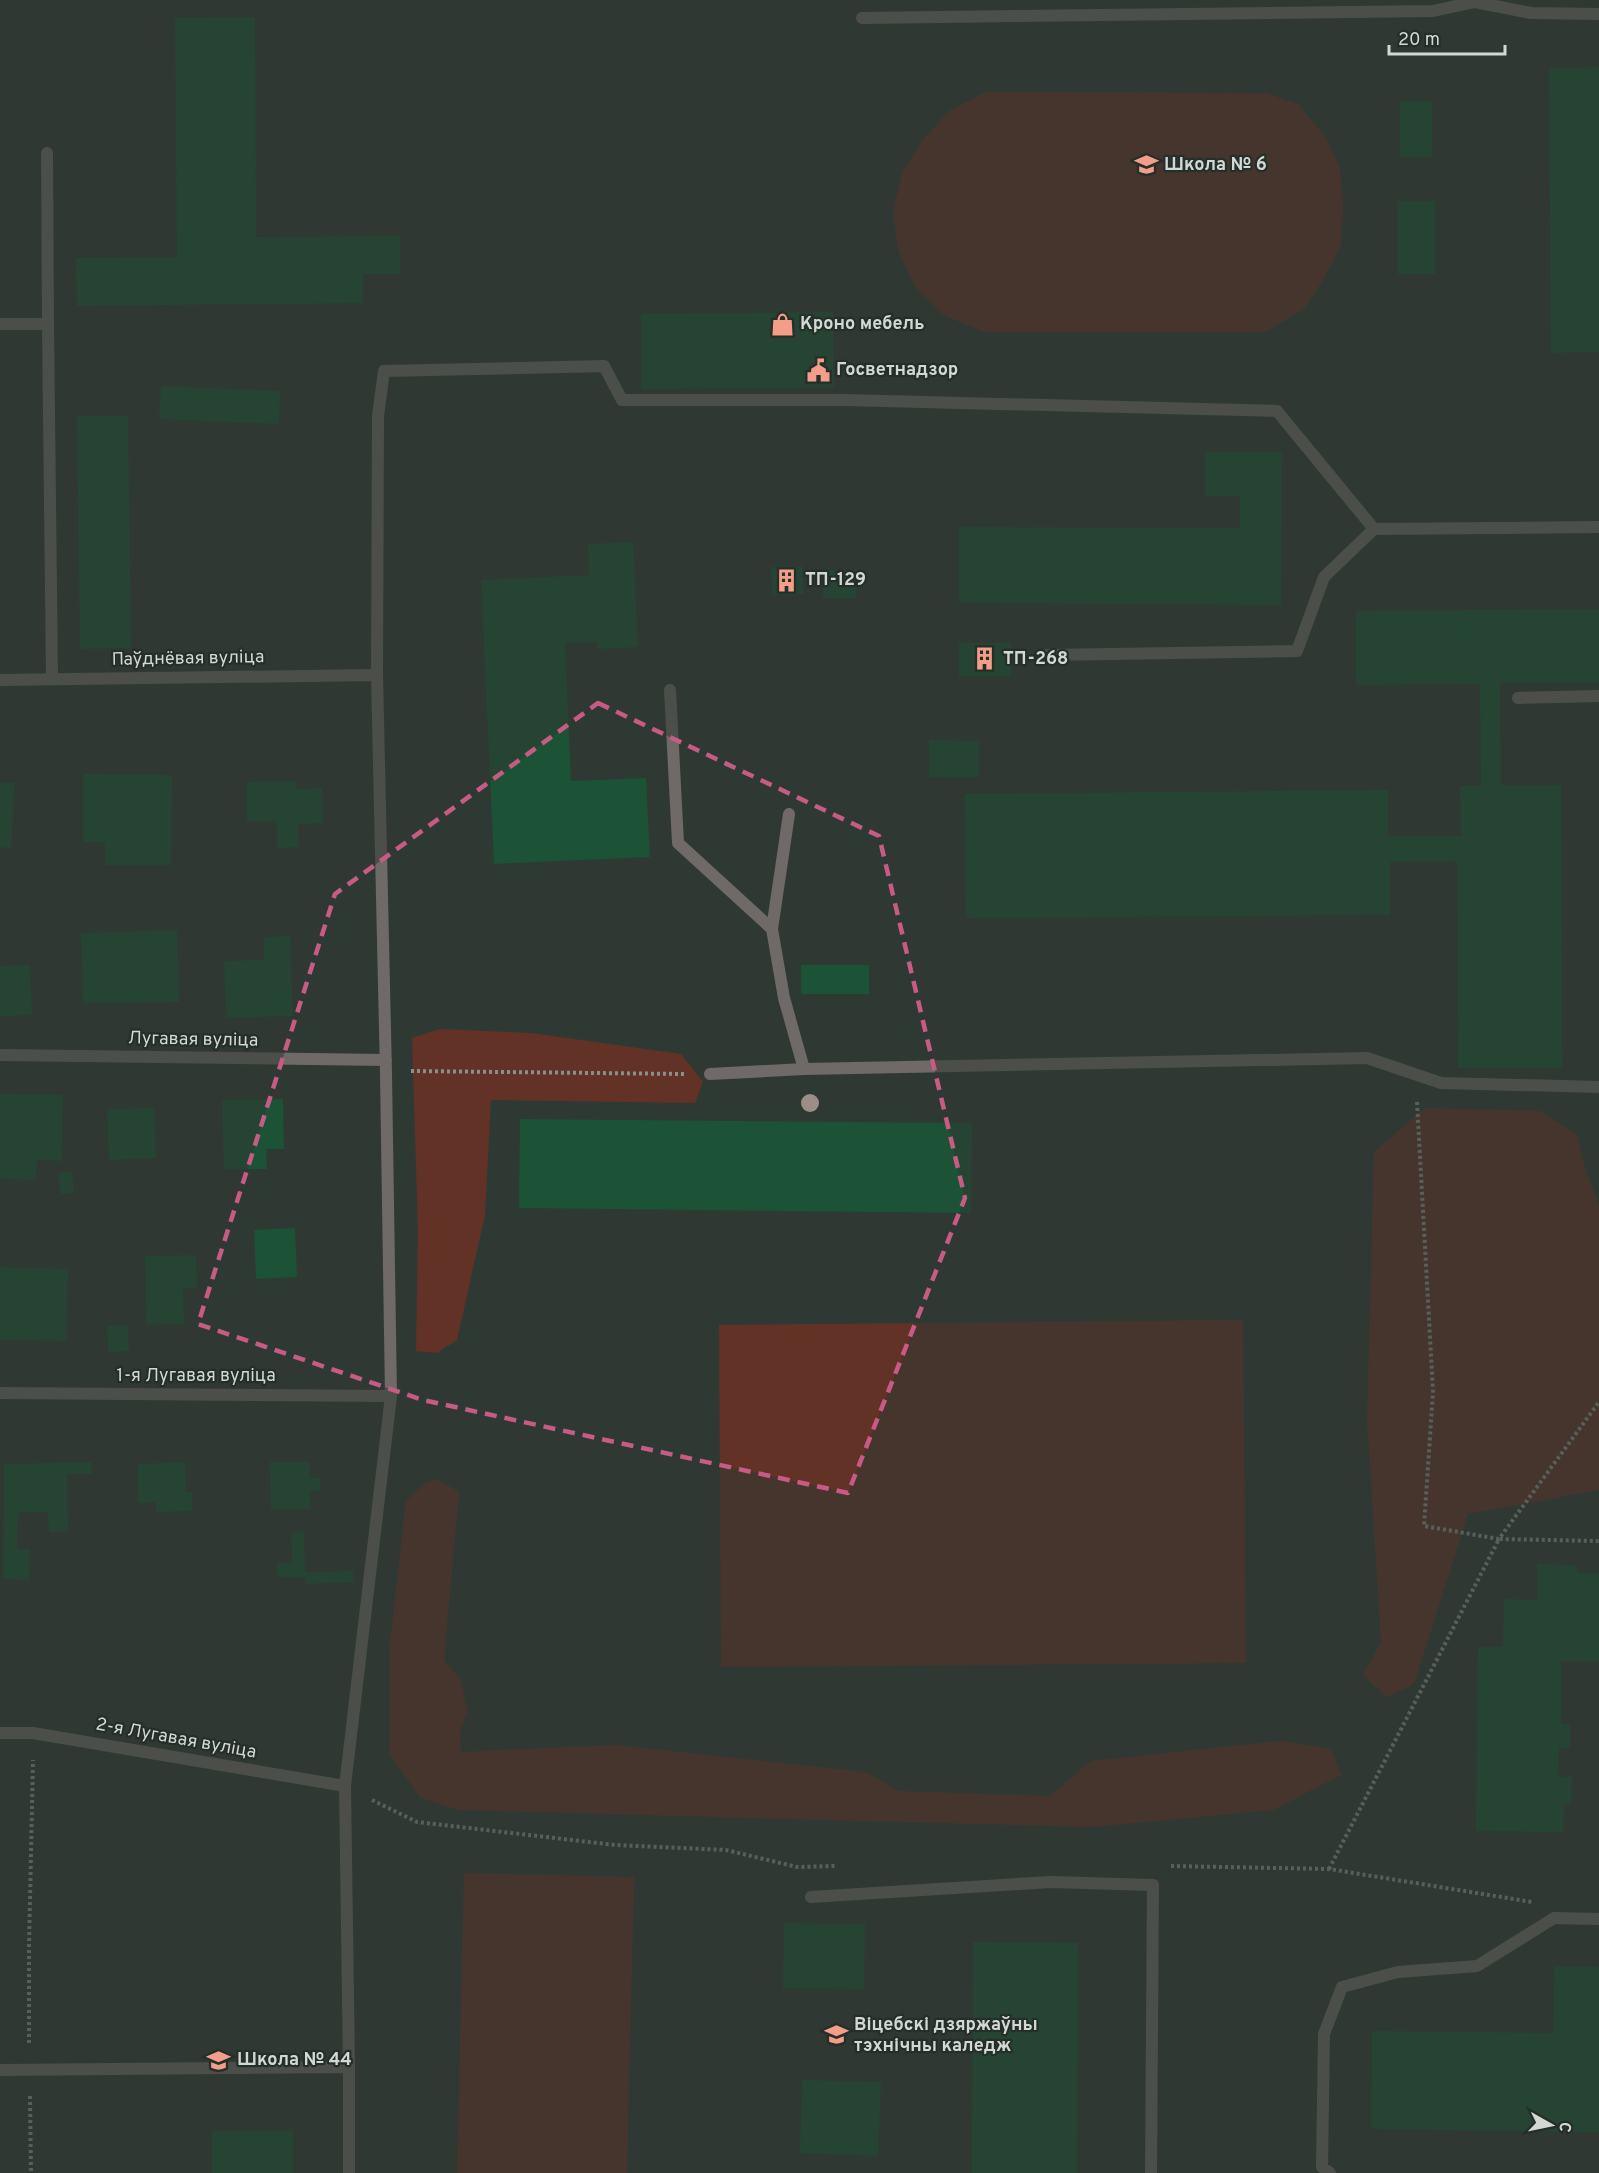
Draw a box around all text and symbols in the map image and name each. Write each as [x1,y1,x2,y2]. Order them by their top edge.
scale bar [1389,18,1504,56]
text: 20 m [1398,29,1440,52]
school or university icon: Школа № 6 [1133,152,1159,178]
place label: Школа № 6 [1164,154,1267,177]
shop icon: Кроно мебель [769,311,795,337]
place label: Кроно мебель [800,313,924,336]
public building icon: Госветнадзор [805,357,831,383]
place label: Госветнадзор [836,359,958,382]
building icon: ТП-129 [774,567,800,593]
place label: ТП-129 [805,569,866,592]
street label: Паўднёвая вуліца [111,646,265,672]
building icon: ТП-268 [972,646,998,672]
place label: ТП-268 [1003,648,1068,671]
street label: Лугавая вуліца [128,1027,258,1053]
street label: 1-я Лугавая вуліца [116,1365,276,1388]
street label: 2-я Лугавая вуліца [94,1714,258,1764]
place label: Віцебскі дзяржаўны тэхнічны каледж [854,2014,1038,2058]
school or university icon: Віцебскі дзяржаўны тэхнічны каледж [823,2022,849,2048]
school or university icon: Школа № 44 [206,2047,232,2073]
place label: Школа № 44 [237,2049,352,2072]
north arrow [1521,2095,1581,2155]
text: С [1553,2120,1575,2134]

